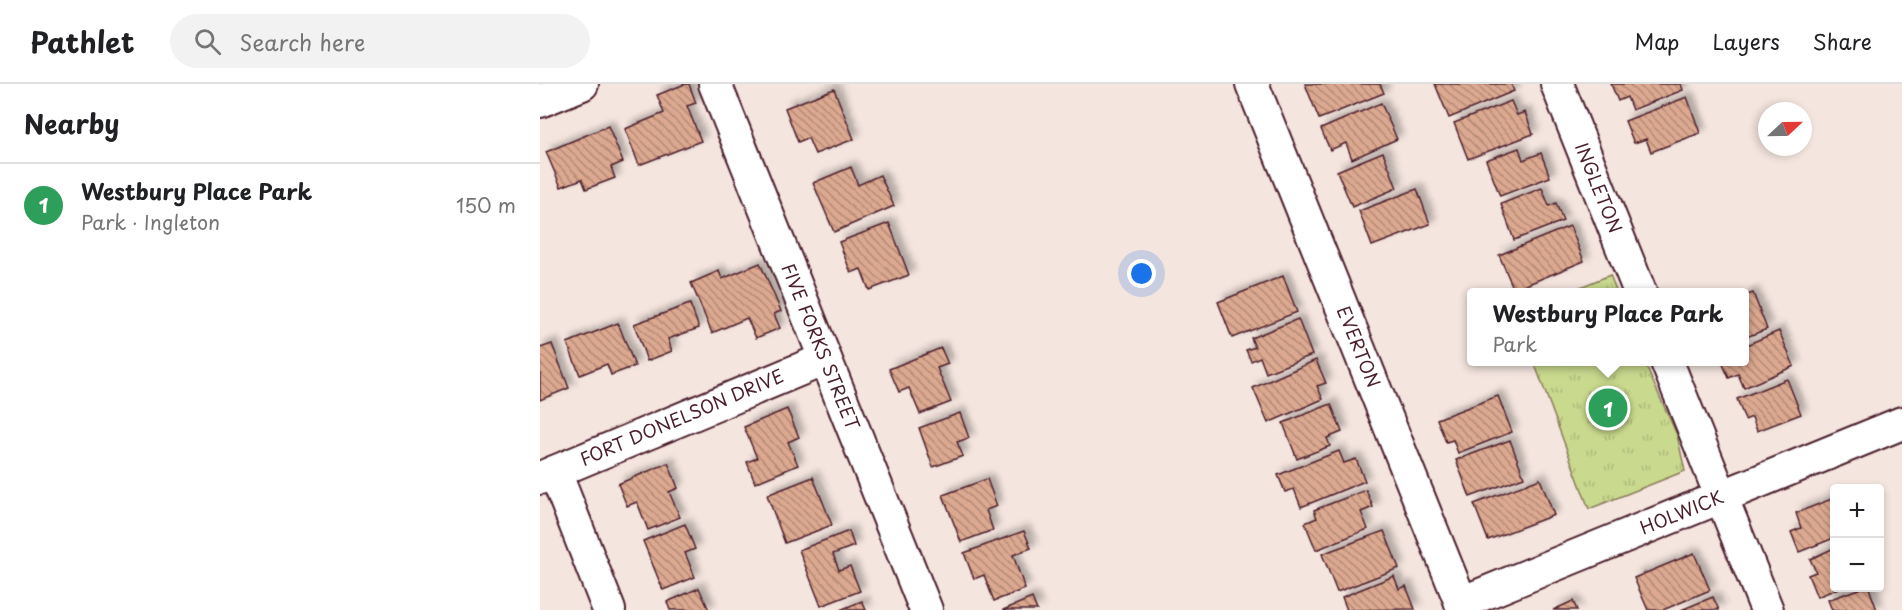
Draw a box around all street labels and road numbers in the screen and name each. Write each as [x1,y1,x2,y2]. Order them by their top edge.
street label: INGLETON [1569,138,1630,237]
street label: FIVE FORKS STREET [776,259,867,435]
street label: EVERTON [1331,302,1388,391]
street label: FORT DONELSON DRIVE [575,361,788,472]
street label: HOLWICK [1635,482,1728,541]

